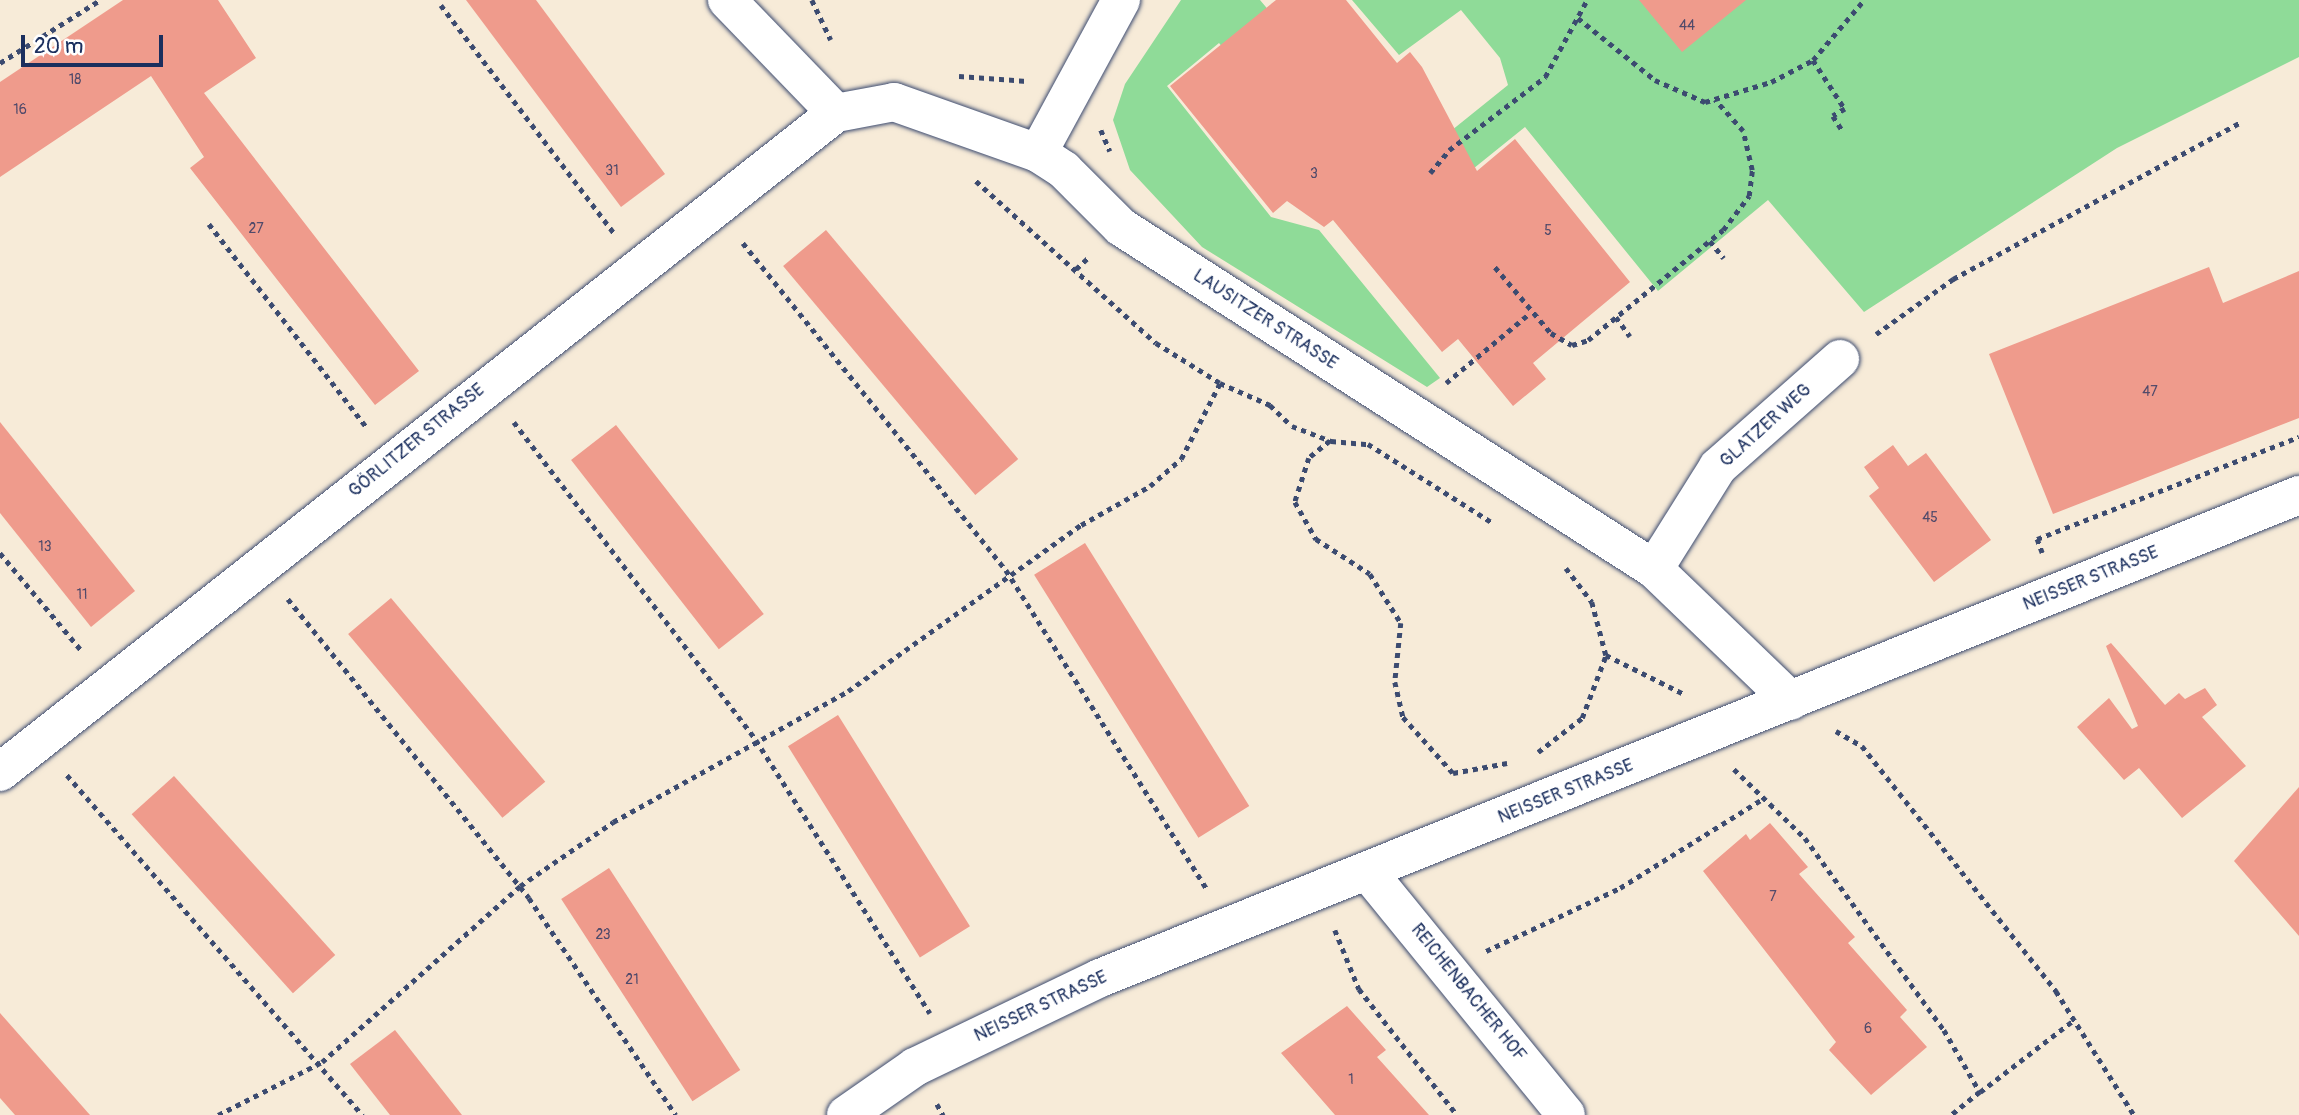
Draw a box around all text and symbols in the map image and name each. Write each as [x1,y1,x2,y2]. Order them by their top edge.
house number: 44 [1679,18,1695,34]
scale bar [24,21,166,65]
text: 20 m [34,33,83,60]
house number: 18 [69,72,81,88]
house number: 16 [13,102,27,118]
house number: 31 [605,163,619,179]
house number: 3 [1310,166,1318,182]
house number: 27 [248,221,264,237]
house number: 5 [1544,223,1552,239]
street label: LAUSITZER STRASSE [1189,265,1341,375]
street label: GÖRLITZER STRASSE [345,380,489,502]
street label: GLATZER WEG [1716,380,1816,472]
house number: 47 [2142,384,2158,400]
house number: 45 [1922,510,1938,526]
house number: 13 [38,539,52,555]
street label: NEISSER STRASSE [2020,542,2162,616]
house number: 11 [77,587,87,603]
street label: NEISSER STRASSE [1495,755,1637,829]
house number: 7 [1769,889,1777,905]
street label: REICHENBACHER HOF [1406,920,1530,1066]
house number: 23 [595,927,611,943]
street label: NEISSER STRASSE [971,967,1111,1047]
house number: 21 [625,972,639,988]
house number: 6 [1864,1021,1872,1037]
house number: 1 [1348,1072,1354,1088]

